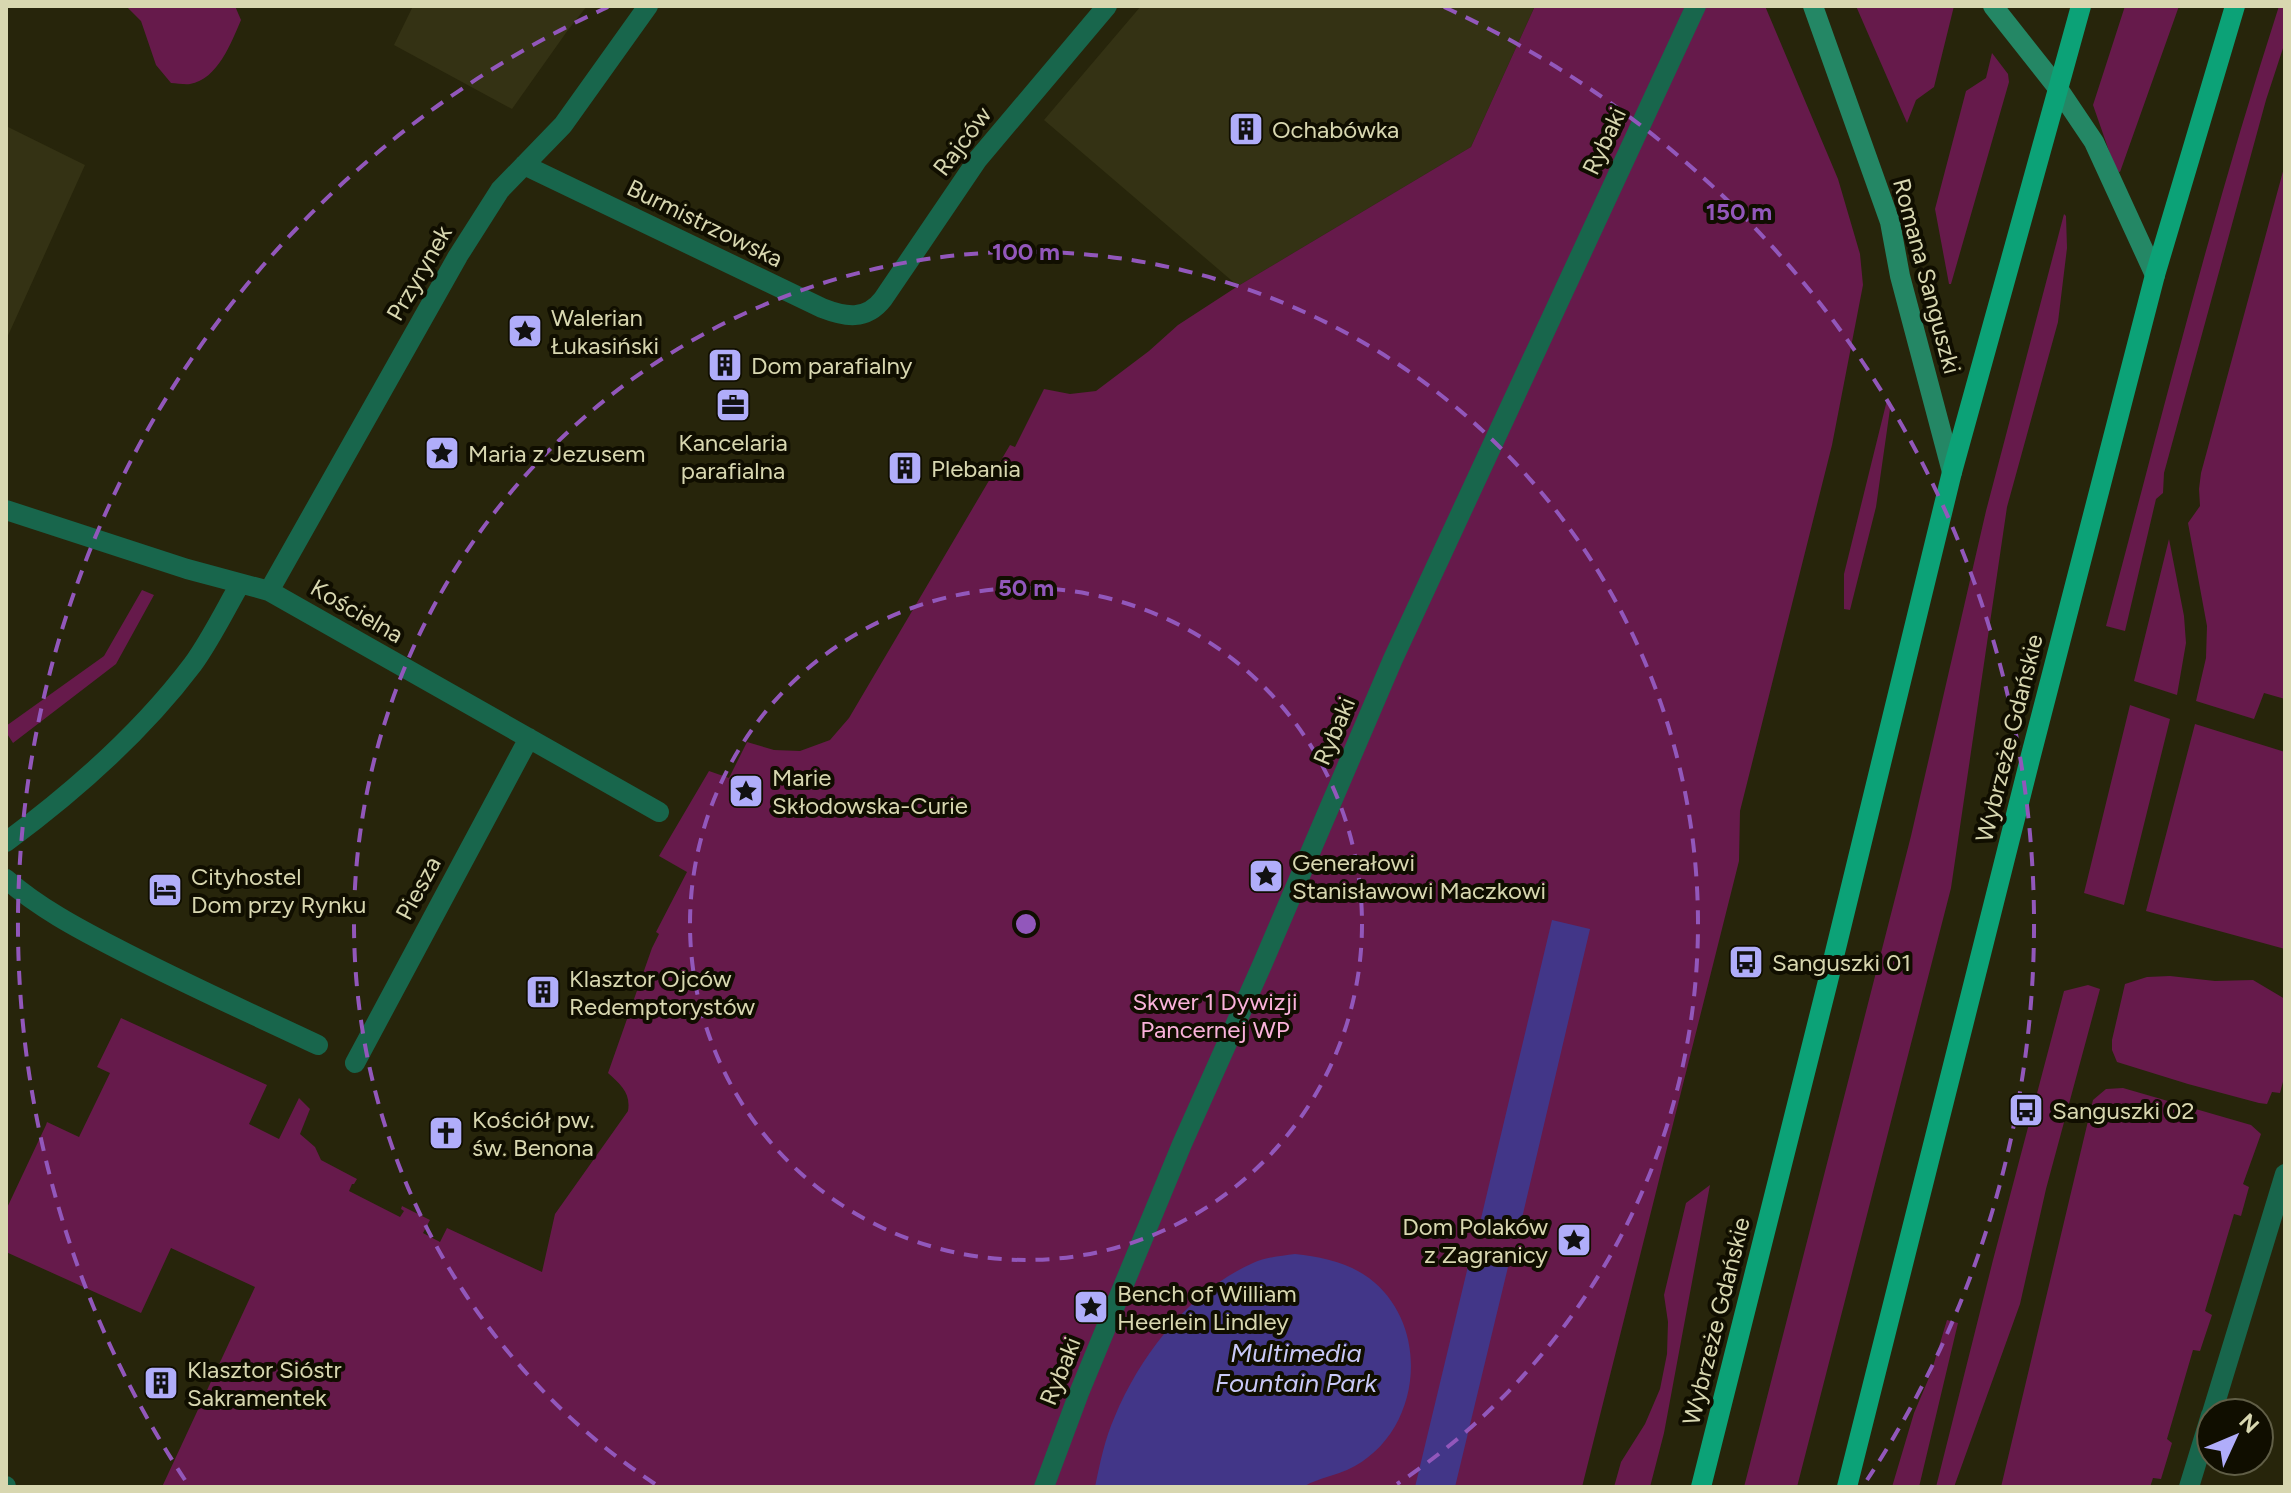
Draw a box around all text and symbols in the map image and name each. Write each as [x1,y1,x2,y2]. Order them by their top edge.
street label: Rajców [927,101,997,181]
street label: Rybaki [1576,103,1632,179]
building icon: Ochabówka [1227,110,1265,148]
place label: Ochabówka [1272,115,1399,144]
street label: Burmistrzowska [622,173,788,273]
street label: Romana Sanguszki [1887,175,1967,377]
text: 150 m [1706,197,1772,226]
street label: Przyrynek [380,220,458,326]
text: 100 m [992,237,1060,266]
place label: Walerian Łukasiński [551,303,659,360]
place icon: Walerian Łukasiński [506,312,544,350]
building icon: Dom parafialny [706,346,744,384]
place label: Dom parafialny [751,351,913,380]
office icon: Kancelaria parafialna [714,386,752,424]
place label: Kancelaria parafialna [678,428,788,485]
place icon: Maria z Jezusem [423,434,461,472]
place label: Maria z Jezusem [468,439,645,468]
building icon: Plebania [886,449,924,487]
place label: Plebania [931,454,1021,483]
street label: Kościelna [305,573,409,649]
text: 50 m [998,573,1054,602]
street label: Wybrzeże Gdańskie [1969,631,2049,845]
street label: Rybaki [1307,693,1361,769]
place label: Marie Skłodowska-Curie [772,763,968,820]
place icon: Marie Skłodowska-Curie [727,772,765,810]
place label: Generałowi Stanisławowi Maczkowi [1292,848,1546,905]
street label: Piesza [389,851,447,925]
place icon: Generałowi Stanisławowi Maczkowi [1247,857,1285,895]
place label: Cityhostel Dom przy Rynku [191,862,366,919]
hotel icon: Cityhostel Dom przy Rynku [146,871,184,909]
centre of rings [1012,910,1040,938]
bus stop icon: Sanguszki 01 [1727,943,1765,981]
place label: Sanguszki 01 [1772,948,1911,977]
place label: Klasztor Ojców Redemptorystów [569,964,755,1021]
building icon: Klasztor Ojców Redemptorystów [524,973,562,1011]
park label: Skwer 1 Dywizji Pancernej WP [1132,987,1298,1044]
bus stop icon: Sanguszki 02 [2007,1091,2045,1129]
place label: Sanguszki 02 [2052,1096,2195,1125]
place label: Kościół pw. św. Benona [472,1105,594,1162]
church icon: Kościół pw. św. Benona [427,1114,465,1152]
place label: Dom Polaków z Zagranicy [1402,1212,1548,1269]
street label: Wybrzeże Gdańskie [1676,1214,1756,1428]
place icon: Dom Polaków z Zagranicy [1555,1221,1593,1259]
place label: Bench of William Heerlein Lindley [1117,1279,1297,1336]
place icon: Bench of William Heerlein Lindley [1072,1288,1110,1326]
street label: Rybaki [1033,1333,1087,1409]
water label: Multimedia Fountain Park [1215,1337,1378,1399]
place label: Klasztor Sióstr Sakramentek [187,1355,342,1412]
building icon: Klasztor Sióstr Sakramentek [142,1364,180,1402]
north arrow [2195,1397,2275,1477]
text: N [2233,1408,2265,1439]

